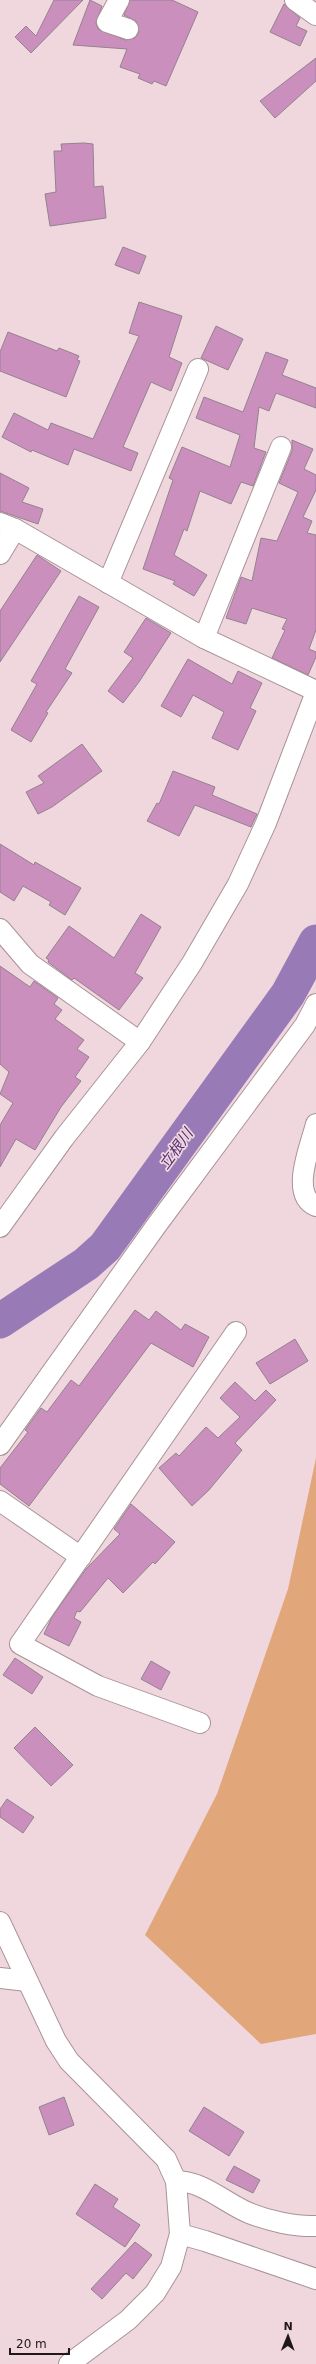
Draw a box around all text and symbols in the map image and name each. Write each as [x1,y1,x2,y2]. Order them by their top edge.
water label: 立根川 [155,1124,198,1172]
north arrow [268,2316,308,2356]
text: N [283,2320,293,2333]
scale bar [10,2330,69,2356]
text: 20 m [16,2337,47,2351]

